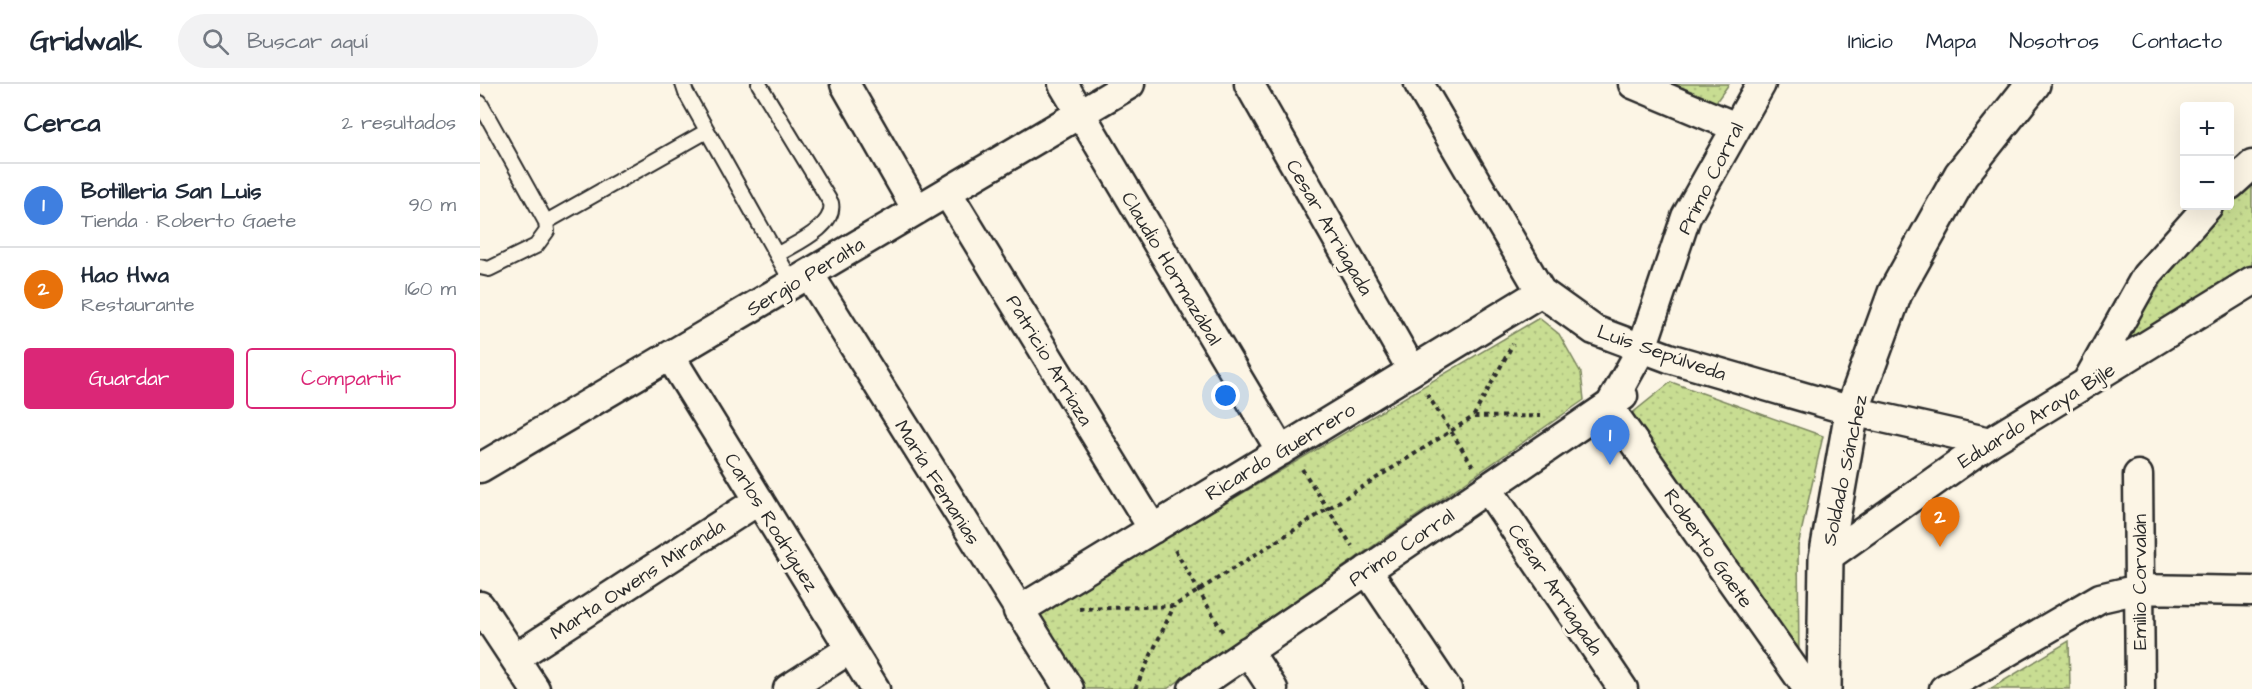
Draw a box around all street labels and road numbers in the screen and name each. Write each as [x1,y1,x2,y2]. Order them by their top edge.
street label: Primo Corral [1671,118,1751,239]
street label: Cesar Arriagada [1278,154,1380,301]
street label: Claudio Hormazábal [1114,186,1228,351]
street label: Sergio Peralta [741,230,870,324]
street label: Patricio Arriaza [999,290,1099,431]
street label: Luis Sepúlveda [1593,318,1730,388]
street label: Eduardo Araya Bijle [1952,356,2121,477]
street label: Soldado Sánchez [1815,392,1875,548]
street label: Ricardo Guerrero [1200,396,1361,508]
street label: María Femanias [887,415,987,550]
street label: Carlos Rodríguez [716,448,825,598]
street label: Roberto Gaete [1657,483,1760,614]
street label: Primo Corral [1343,502,1460,594]
street label: Marta Owens Miranda [545,513,731,647]
street label: Emilio Corvalán [2126,514,2154,650]
street label: César Arriagada [1500,518,1610,661]

